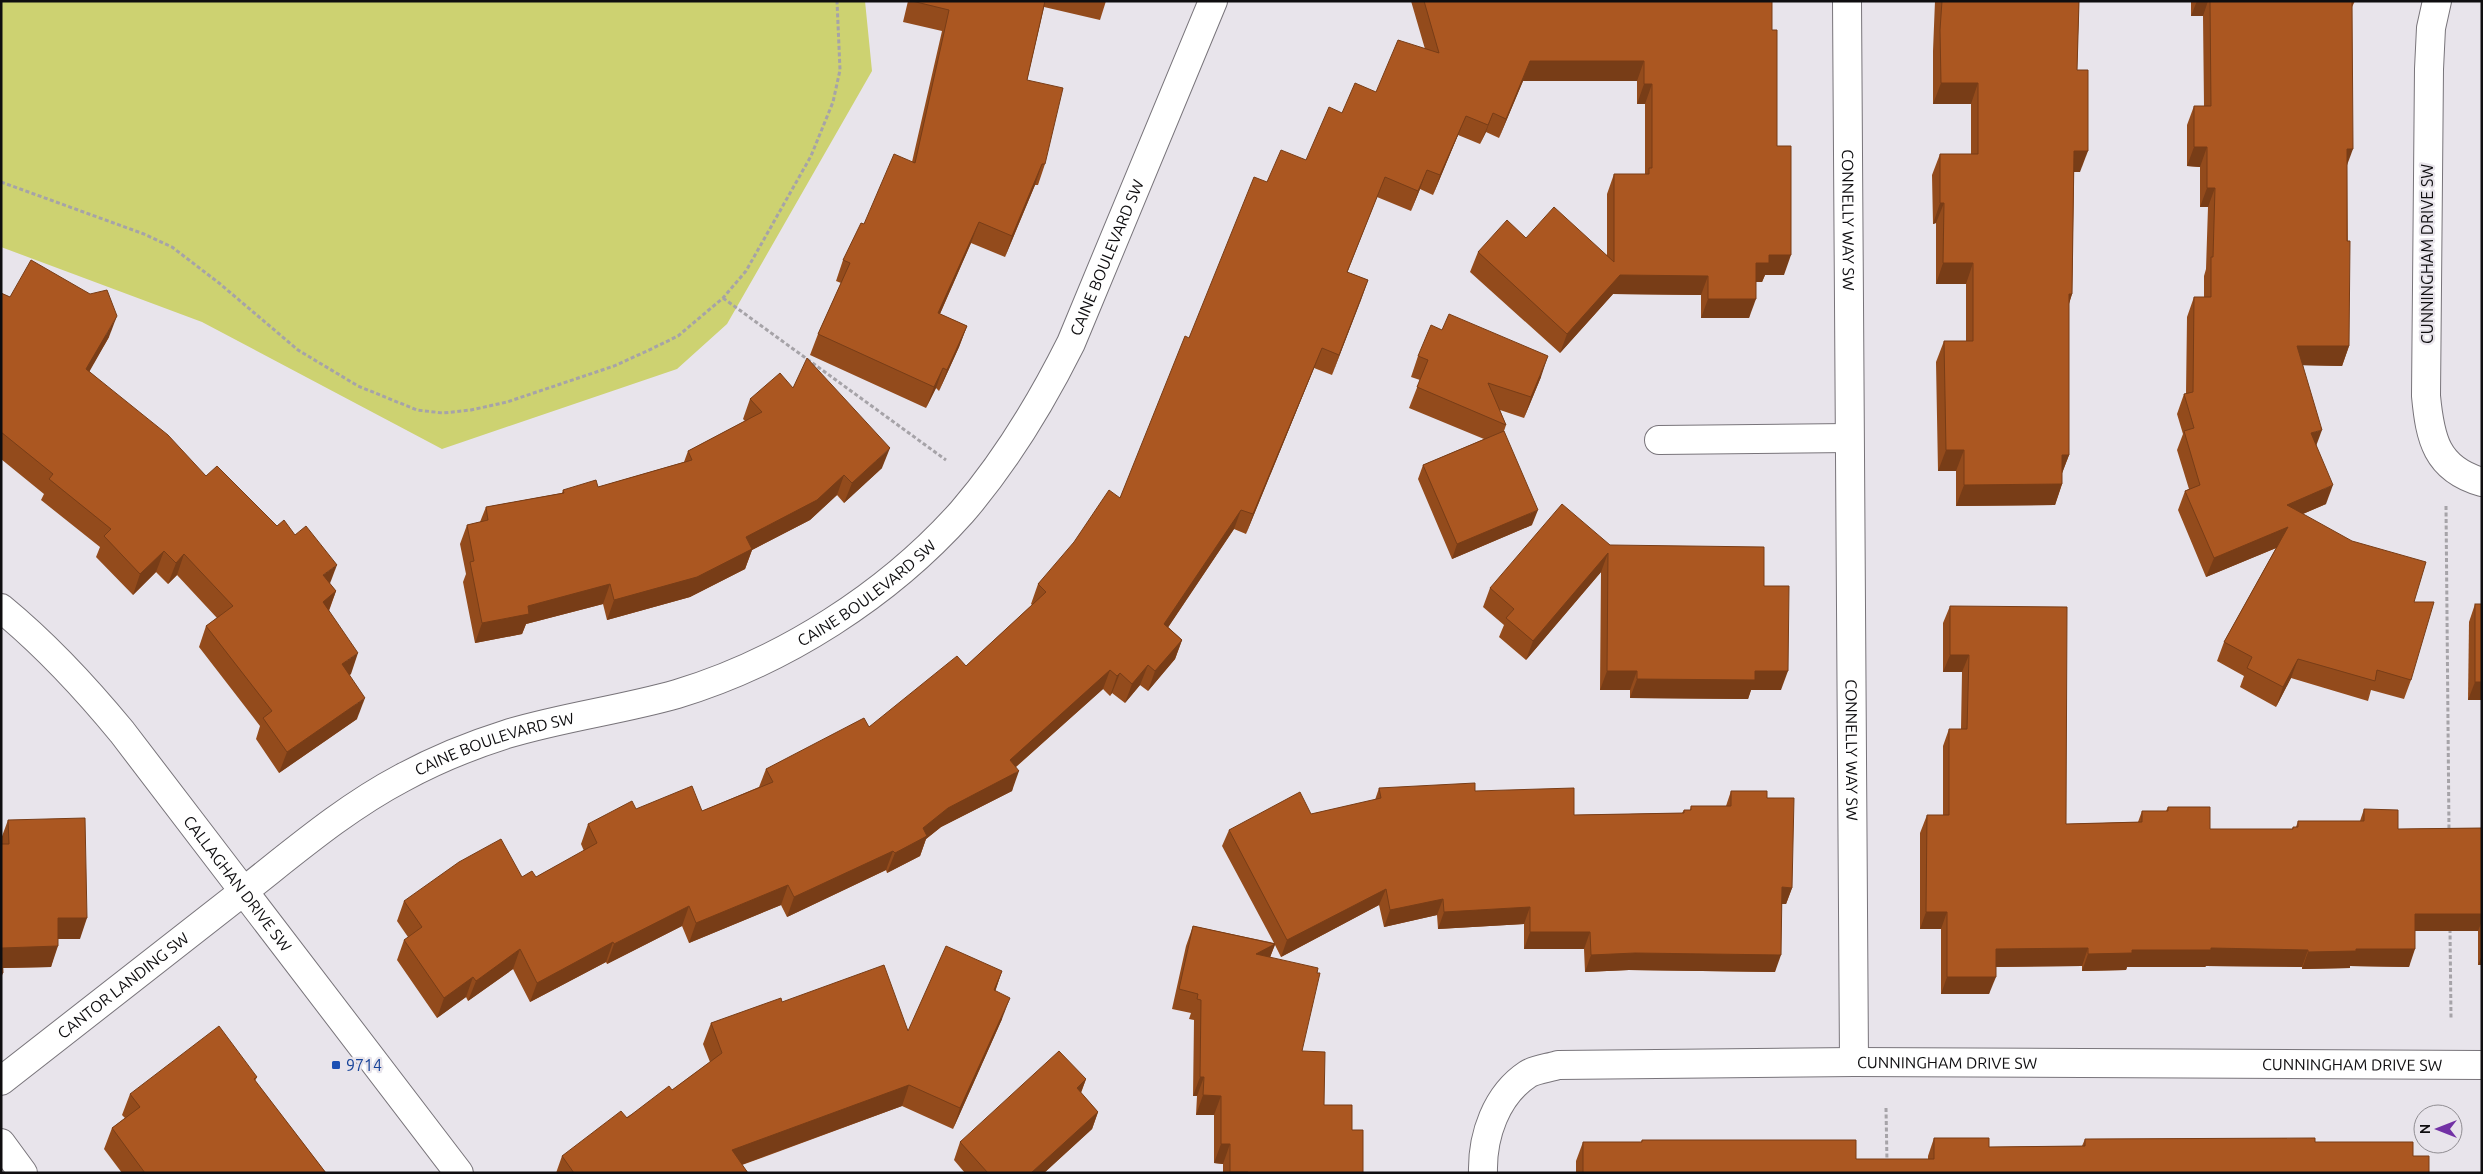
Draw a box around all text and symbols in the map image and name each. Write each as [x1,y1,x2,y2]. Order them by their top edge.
street label: CONNELLY WAY SW [1839,149,1858,291]
street label: CUNNINGHAM DRIVE SW [2418,164,2436,344]
street label: CAINE BOULEVARD SW [1066,177,1147,338]
street label: CAINE BOULEVARD SW [794,536,939,650]
street label: CONNELLY WAY SW [1842,679,1861,821]
street label: CAINE BOULEVARD SW [412,709,576,779]
street label: CALLAGHAN DRIVE SW [180,812,295,955]
street label: CANTOR LANDING SW [54,928,192,1042]
street label: CUNNINGHAM DRIVE SW [1857,1053,2038,1072]
street label: CUNNINGHAM DRIVE SW [2262,1055,2443,1074]
place label: 9714 [346,1056,382,1074]
marker: 9714 [330,1059,342,1071]
north arrow [2413,1104,2463,1154]
text: N [2417,1124,2433,1134]

